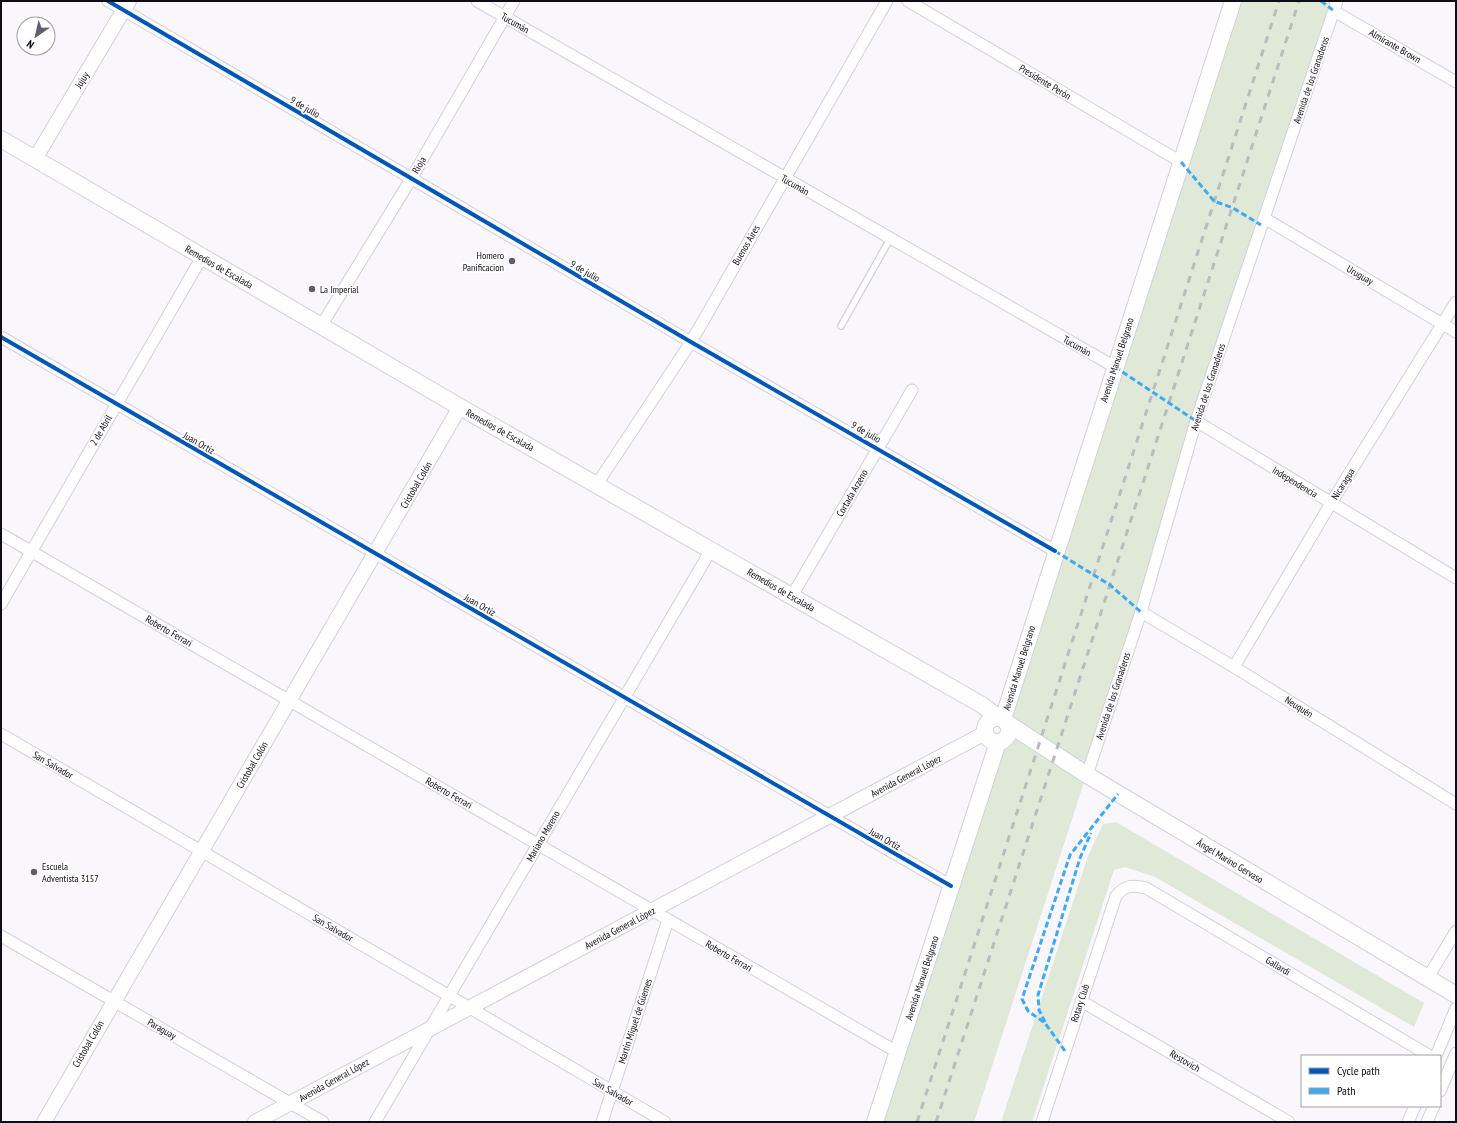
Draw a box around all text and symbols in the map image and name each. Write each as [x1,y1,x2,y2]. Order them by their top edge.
street label: Tucumán [498,10,532,36]
north arrow [16,16,56,56]
street label: Almirante Brown [1367,26,1423,66]
street label: Avenida de los Granaderos [1290,34,1332,125]
text: N [24,37,37,52]
street label: Presidente Perón [1017,61,1073,103]
street label: Jujuy [72,69,92,91]
street label: 9 de julio [288,93,322,121]
street label: Rioja [409,154,429,176]
street label: Tucumán [778,172,812,198]
street label: Buenos Aires [729,222,763,267]
street label: Remedios de Escalada [183,242,255,292]
place label: Homero Panificacion [463,249,504,274]
marker: Homero Panificacion [507,256,517,266]
street label: 9 de julio [568,257,602,285]
street label: Uruguay [1344,262,1376,288]
place label: La Imperial [320,283,359,296]
marker: La Imperial [307,284,317,294]
street label: Avenida Manuel Belgrano [1097,316,1137,404]
street label: Tucumán [1060,333,1094,359]
street label: Avenida de los Granaderos [1188,341,1228,432]
street label: Remedios de Escalada [464,406,536,454]
street label: 2 de Abril [87,412,115,448]
street label: 9 de julio [849,418,883,446]
street label: Juan Ortiz [180,428,217,457]
street label: Cristobal Colón [397,459,435,511]
street label: Independencia [1270,463,1320,501]
street label: Nicaragua [1328,466,1358,502]
street label: Cortada Arzeno [833,467,871,519]
street label: Remedios de Escalada [745,565,817,615]
street label: Juan Ortiz [461,590,498,619]
street label: Roberto Ferrari [143,612,195,650]
street label: Avenida Manuel Belgrano [1000,624,1038,712]
street label: Avenida de los Granaderos [1093,650,1133,741]
street label: Neuquén [1282,693,1316,721]
street label: Cristobal Colón [233,739,271,791]
street label: San Salvador [30,748,76,782]
street label: Avenida General López [868,752,944,800]
street label: Roberto Ferrari [423,774,475,812]
street label: Mariano Moreno [523,808,563,864]
street label: Juan Ortiz [866,824,903,853]
street label: Ángel Marino Gervaso [1194,836,1266,886]
place label: Escuela Adventista 3157 [42,860,99,885]
marker: Escuela Adventista 3157 [29,867,39,877]
street label: Avenida General López [582,904,658,952]
street label: San Salvador [310,911,356,945]
street label: Avenida Manuel Belgrano [902,934,942,1022]
street label: Roberto Ferrari [703,937,755,975]
street label: Gallardi [1263,954,1293,978]
street label: Martín Miguel de Güemes [615,976,655,1065]
street label: Rotary Club [1068,982,1092,1024]
street label: Paraguay [145,1016,179,1043]
street label: Cristobal Colón [69,1018,107,1070]
street label: Restovich [1168,1047,1202,1075]
street label: Avenida General López [297,1055,372,1105]
legend [1301,1055,1441,1107]
text: Cycle path [1337,1063,1380,1078]
street label: San Salvador [590,1075,636,1109]
text: Path [1337,1083,1355,1098]

